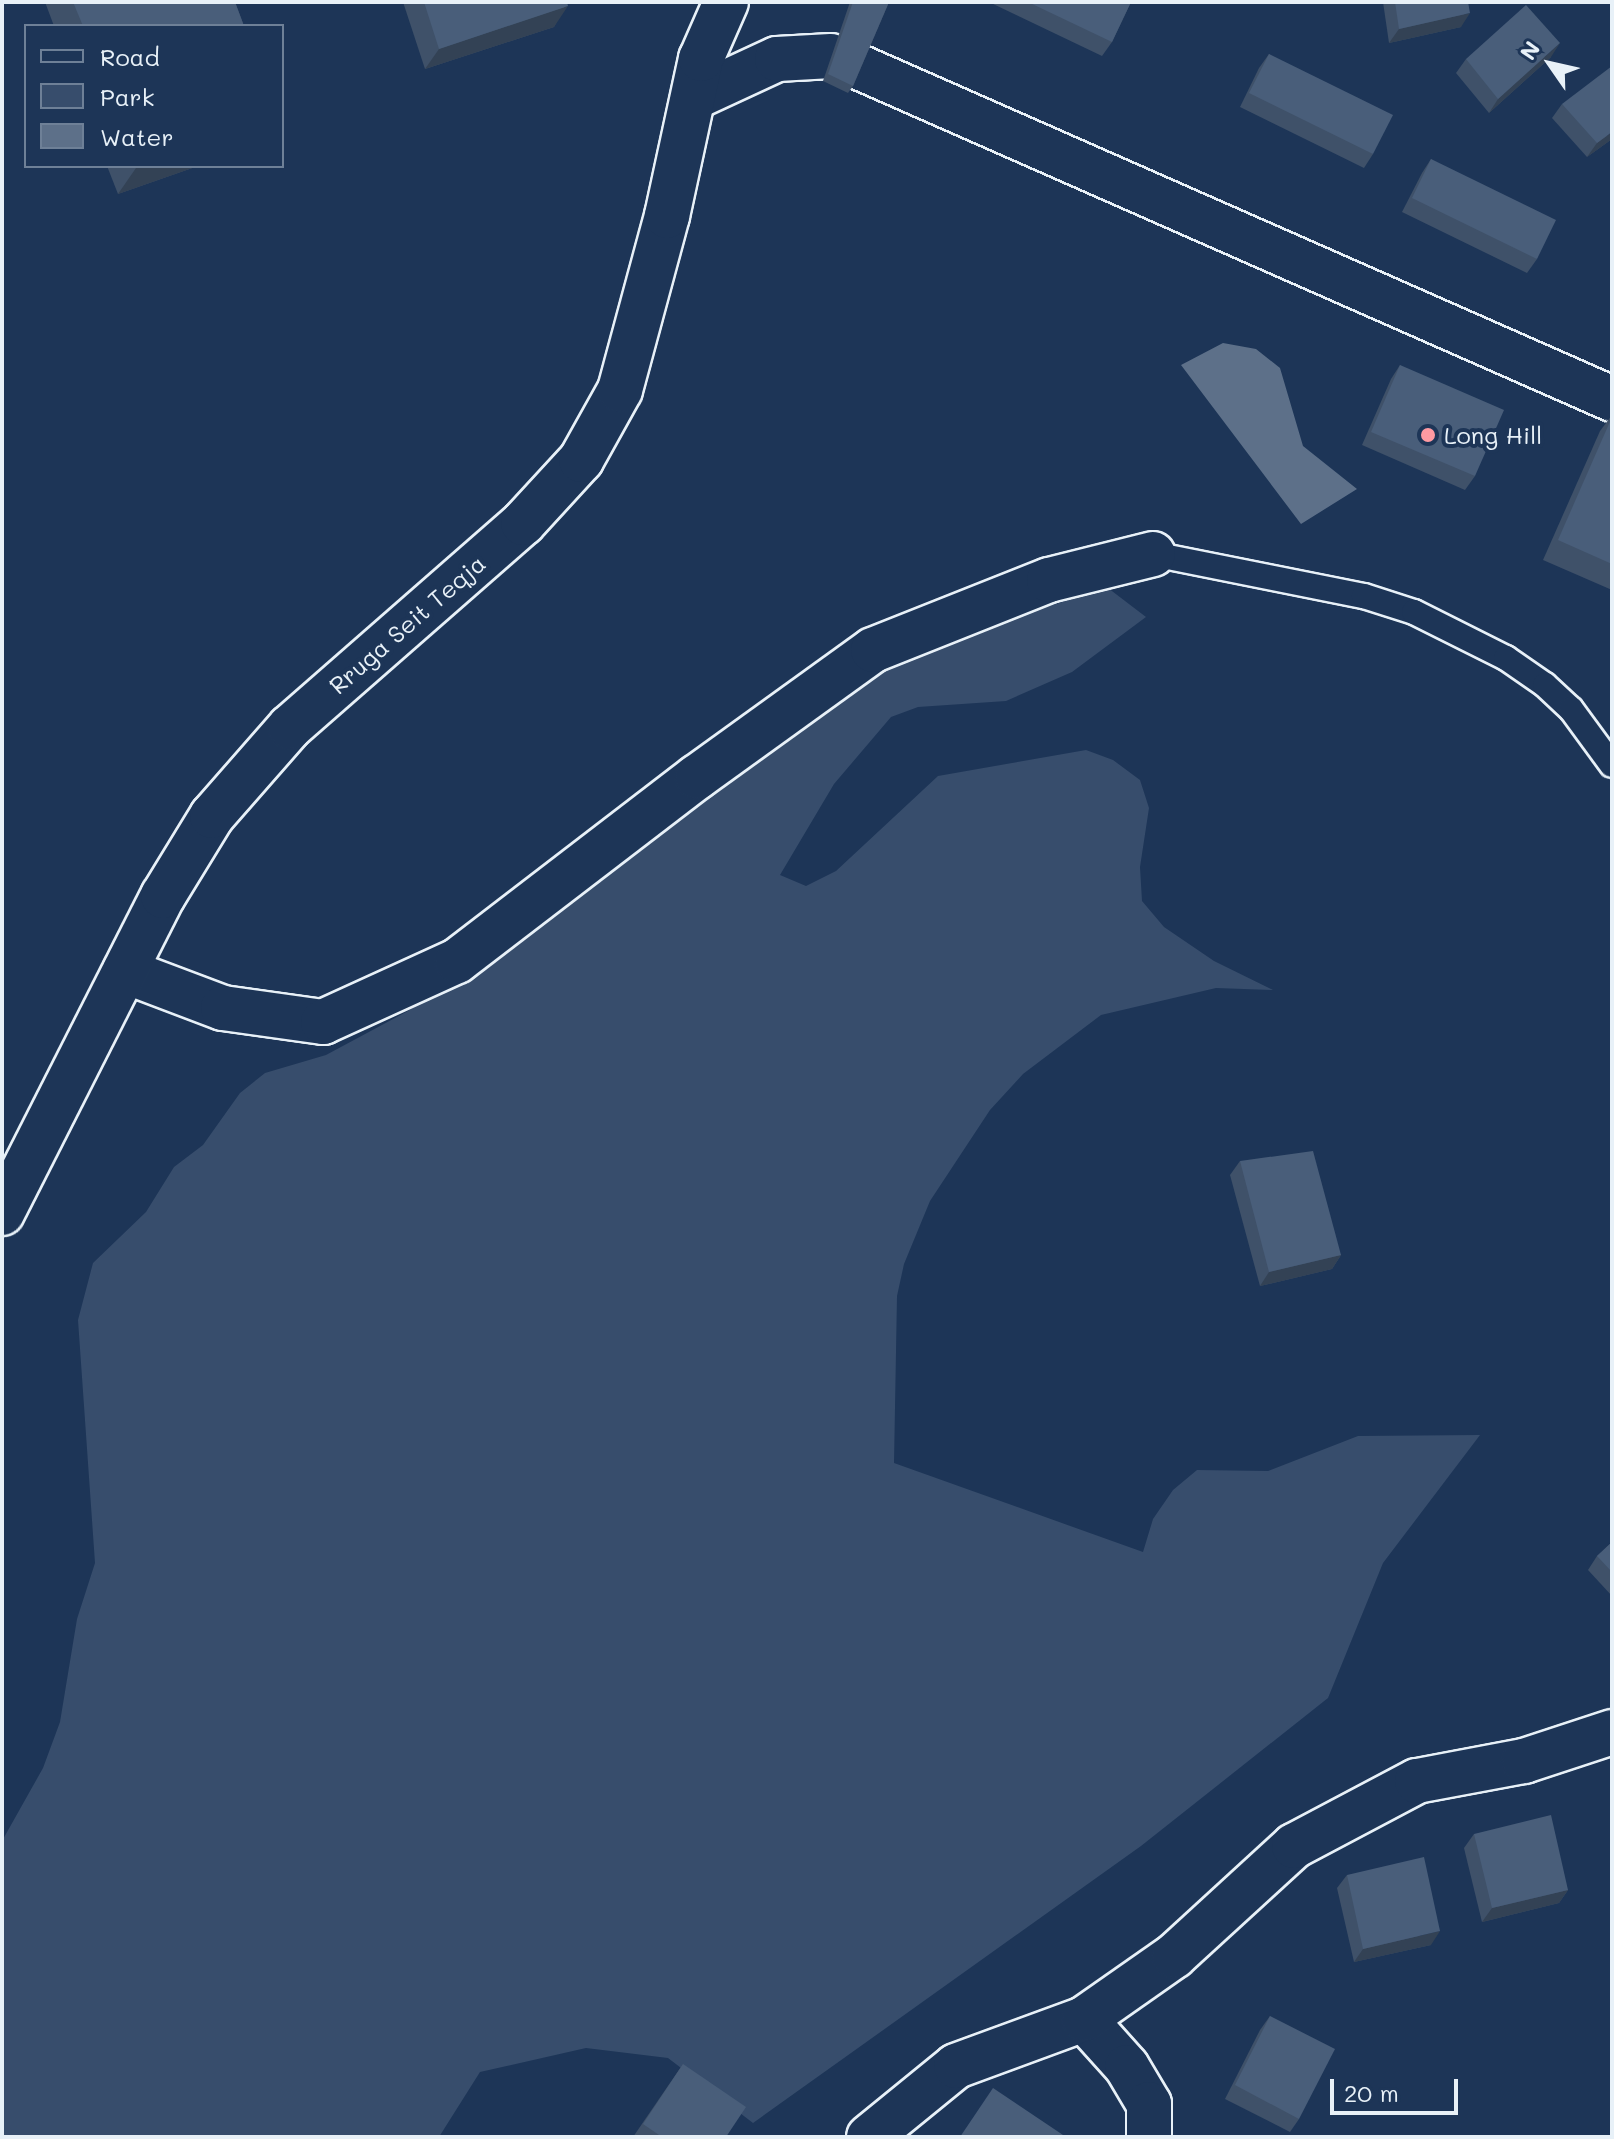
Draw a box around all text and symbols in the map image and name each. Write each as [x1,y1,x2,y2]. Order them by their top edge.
legend [24,24,284,168]
north arrow [1510,24,1590,104]
text: N [1513,35,1546,65]
text: Road [100,41,160,72]
text: Park [100,81,154,112]
text: Water [100,121,174,152]
place label: Long Hill [1444,421,1542,449]
marker: Long Hill [1419,426,1437,444]
street label: Rruga Seit Teqja [323,548,491,700]
scale bar [1334,2063,1462,2113]
text: 20 m [1344,2077,1399,2108]

